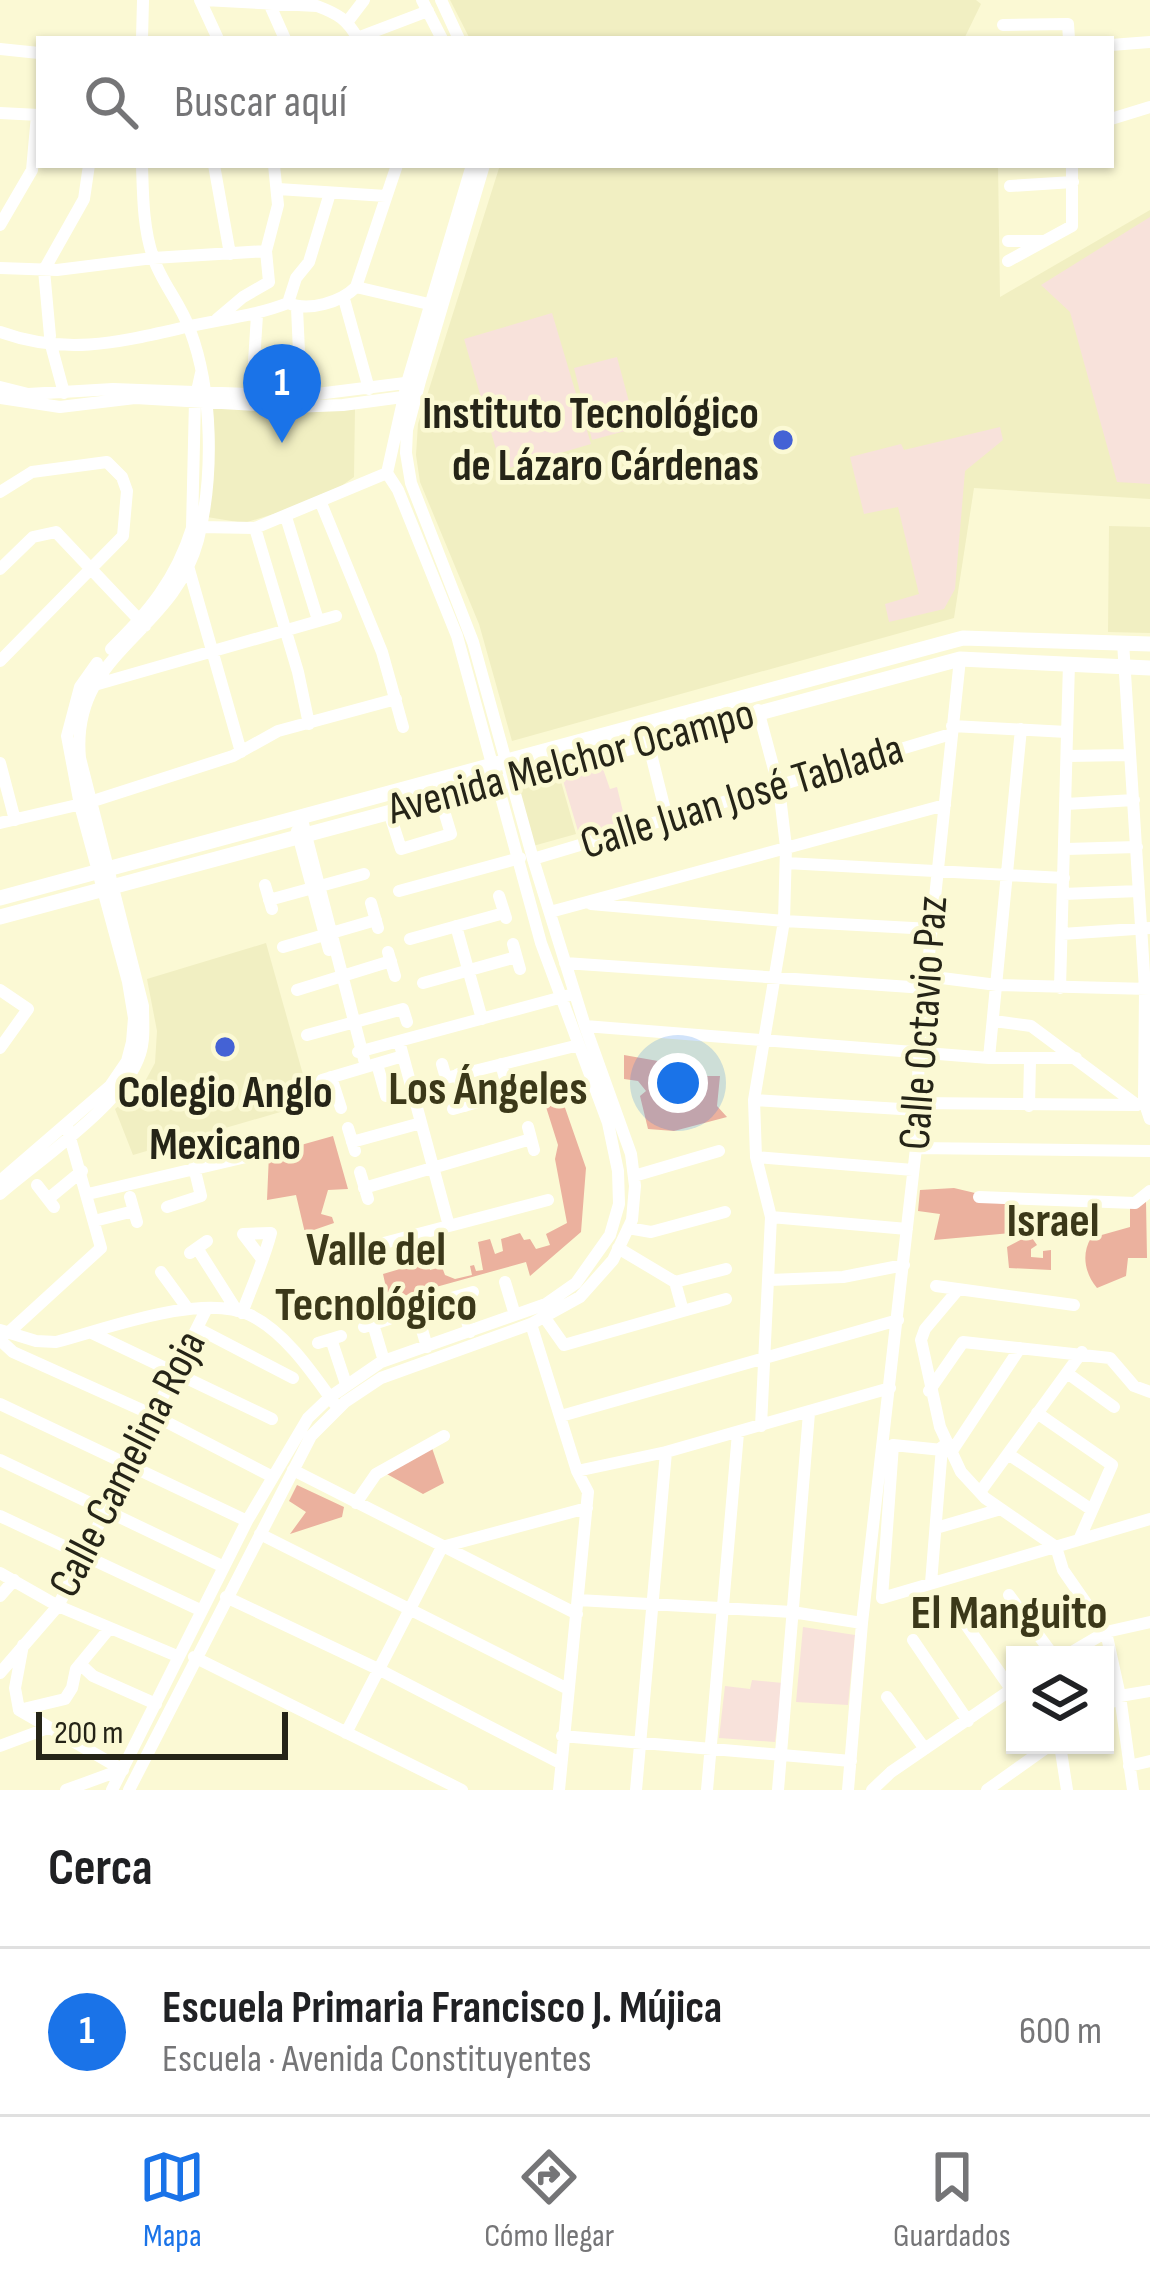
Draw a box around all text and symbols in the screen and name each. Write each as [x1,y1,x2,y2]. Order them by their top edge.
search box [36,36,1114,168]
icon: search [78,69,144,135]
text: Buscar aquí [174,75,347,130]
pin: 1 [243,344,321,443]
place label: Instituto Tecnológico de Lázaro Cárdenas [422,387,759,494]
marker: Instituto Tecnológico de Lázaro Cárdenas [770,427,796,453]
street label: Avenida Melchor Ocampo [381,687,760,838]
street label: Calle Juan José Tablada [574,722,910,872]
street label: Calle Octavio Paz [888,894,960,1152]
marker: Colegio Anglo Mexicano [212,1034,238,1060]
your location [648,1053,708,1113]
district label: Los Ángeles [388,1061,588,1118]
place label: Colegio Anglo Mexicano [117,1066,333,1173]
district label: Israel [1006,1193,1100,1250]
district label: Valle del Tecnológico [275,1222,477,1334]
street label: Calle Camelina Roja [37,1322,219,1606]
district label: El Manguito [911,1585,1107,1642]
map controls [1006,1646,1114,1754]
button: layers [1006,1646,1114,1754]
scale bar [36,1706,288,1759]
text: 200 m [54,1713,123,1753]
text: Cerca [48,1838,153,1899]
text: Escuela Primaria Francisco J. Mújica [162,1981,722,2036]
text: 1 [79,2008,95,2055]
text: 600 m [1019,2008,1102,2055]
text: Escuela · Avenida Constituyentes [162,2036,592,2083]
tab: Mapa [139,2144,205,2256]
tab: Cómo llegar [484,2144,614,2256]
tab: Guardados [893,2144,1011,2256]

